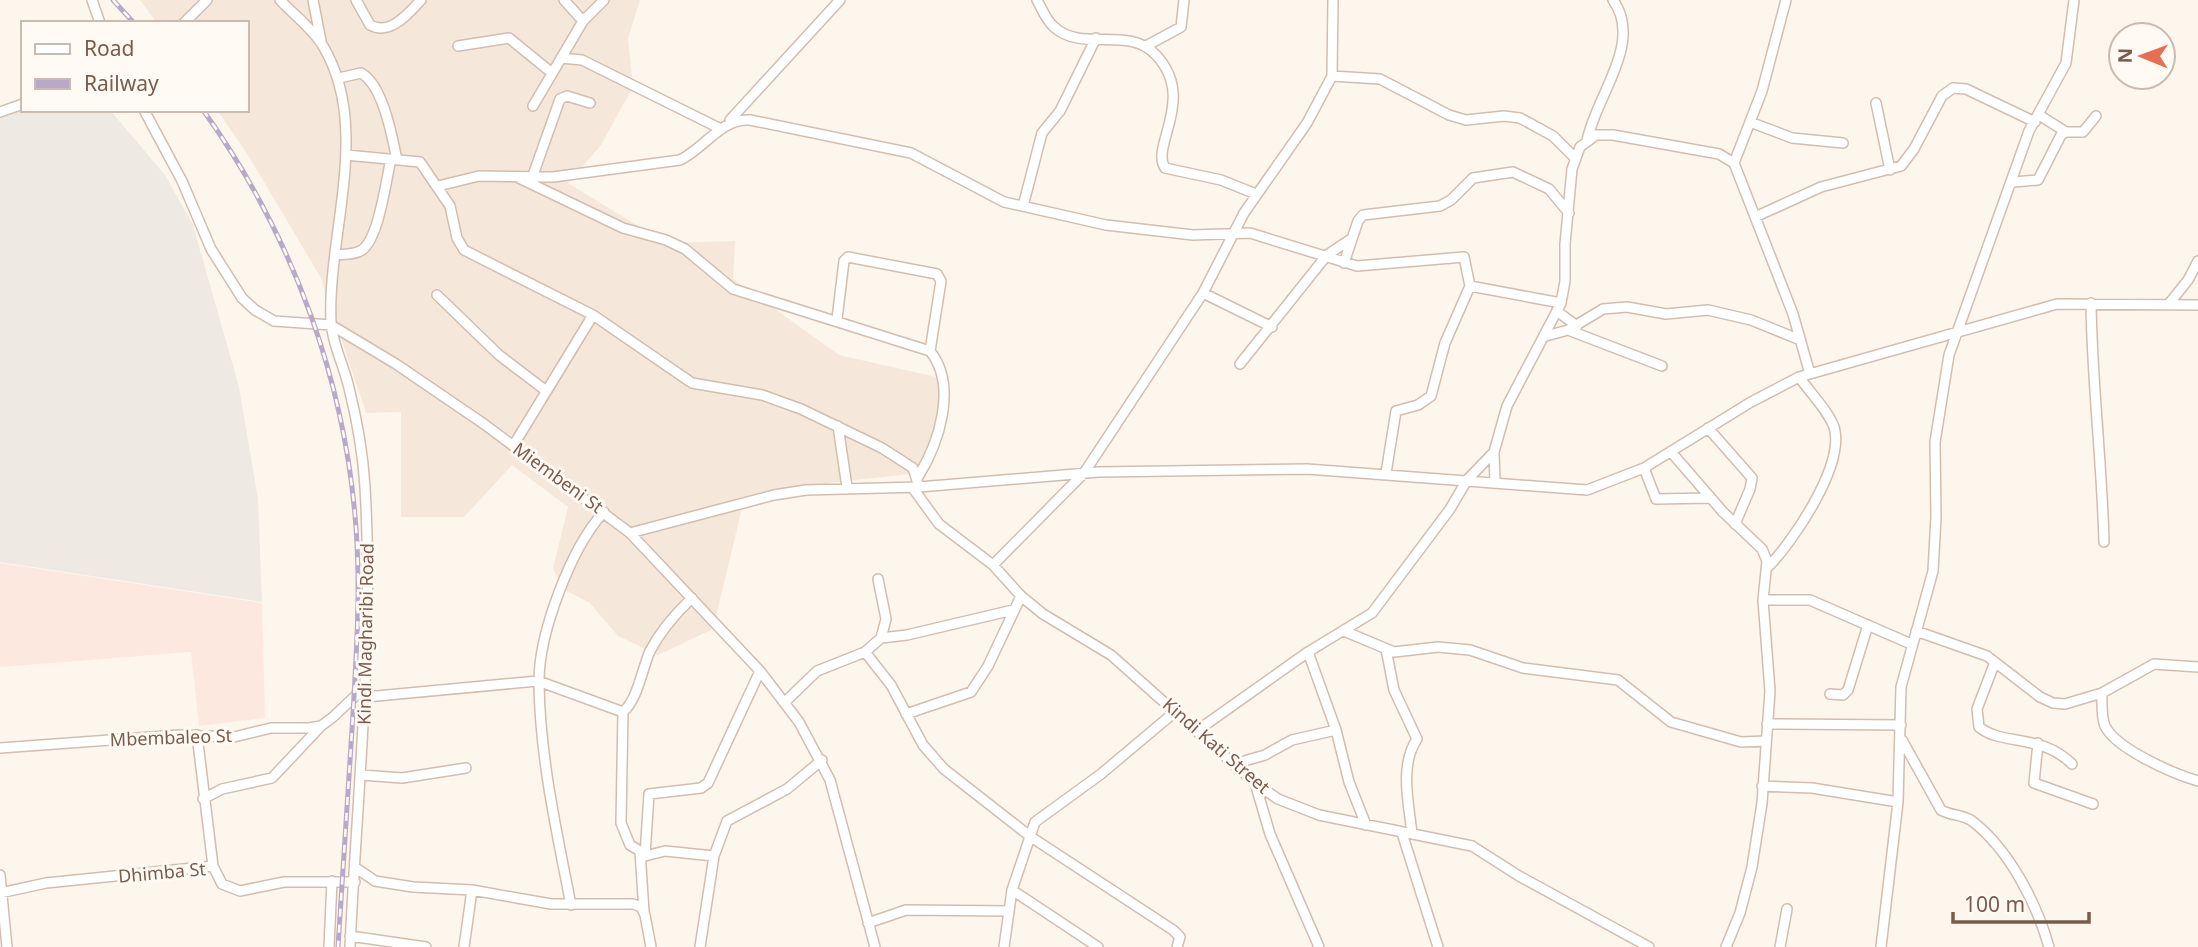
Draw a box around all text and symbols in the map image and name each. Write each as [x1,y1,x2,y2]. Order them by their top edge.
legend [21,21,248,112]
north arrow [2107,21,2177,91]
text: Road [84,34,134,62]
text: N [2112,48,2138,64]
text: Railway [84,69,159,97]
street label: Miembeni St [509,436,609,518]
street label: Kindi Magharibi Road [351,543,379,725]
street label: Kindi Kati Street [1158,692,1276,799]
street label: Mbembaleo St [109,723,233,751]
street label: Dhimba St [117,856,207,888]
scale bar [1953,880,2090,924]
text: 100 m [1964,890,2025,918]

